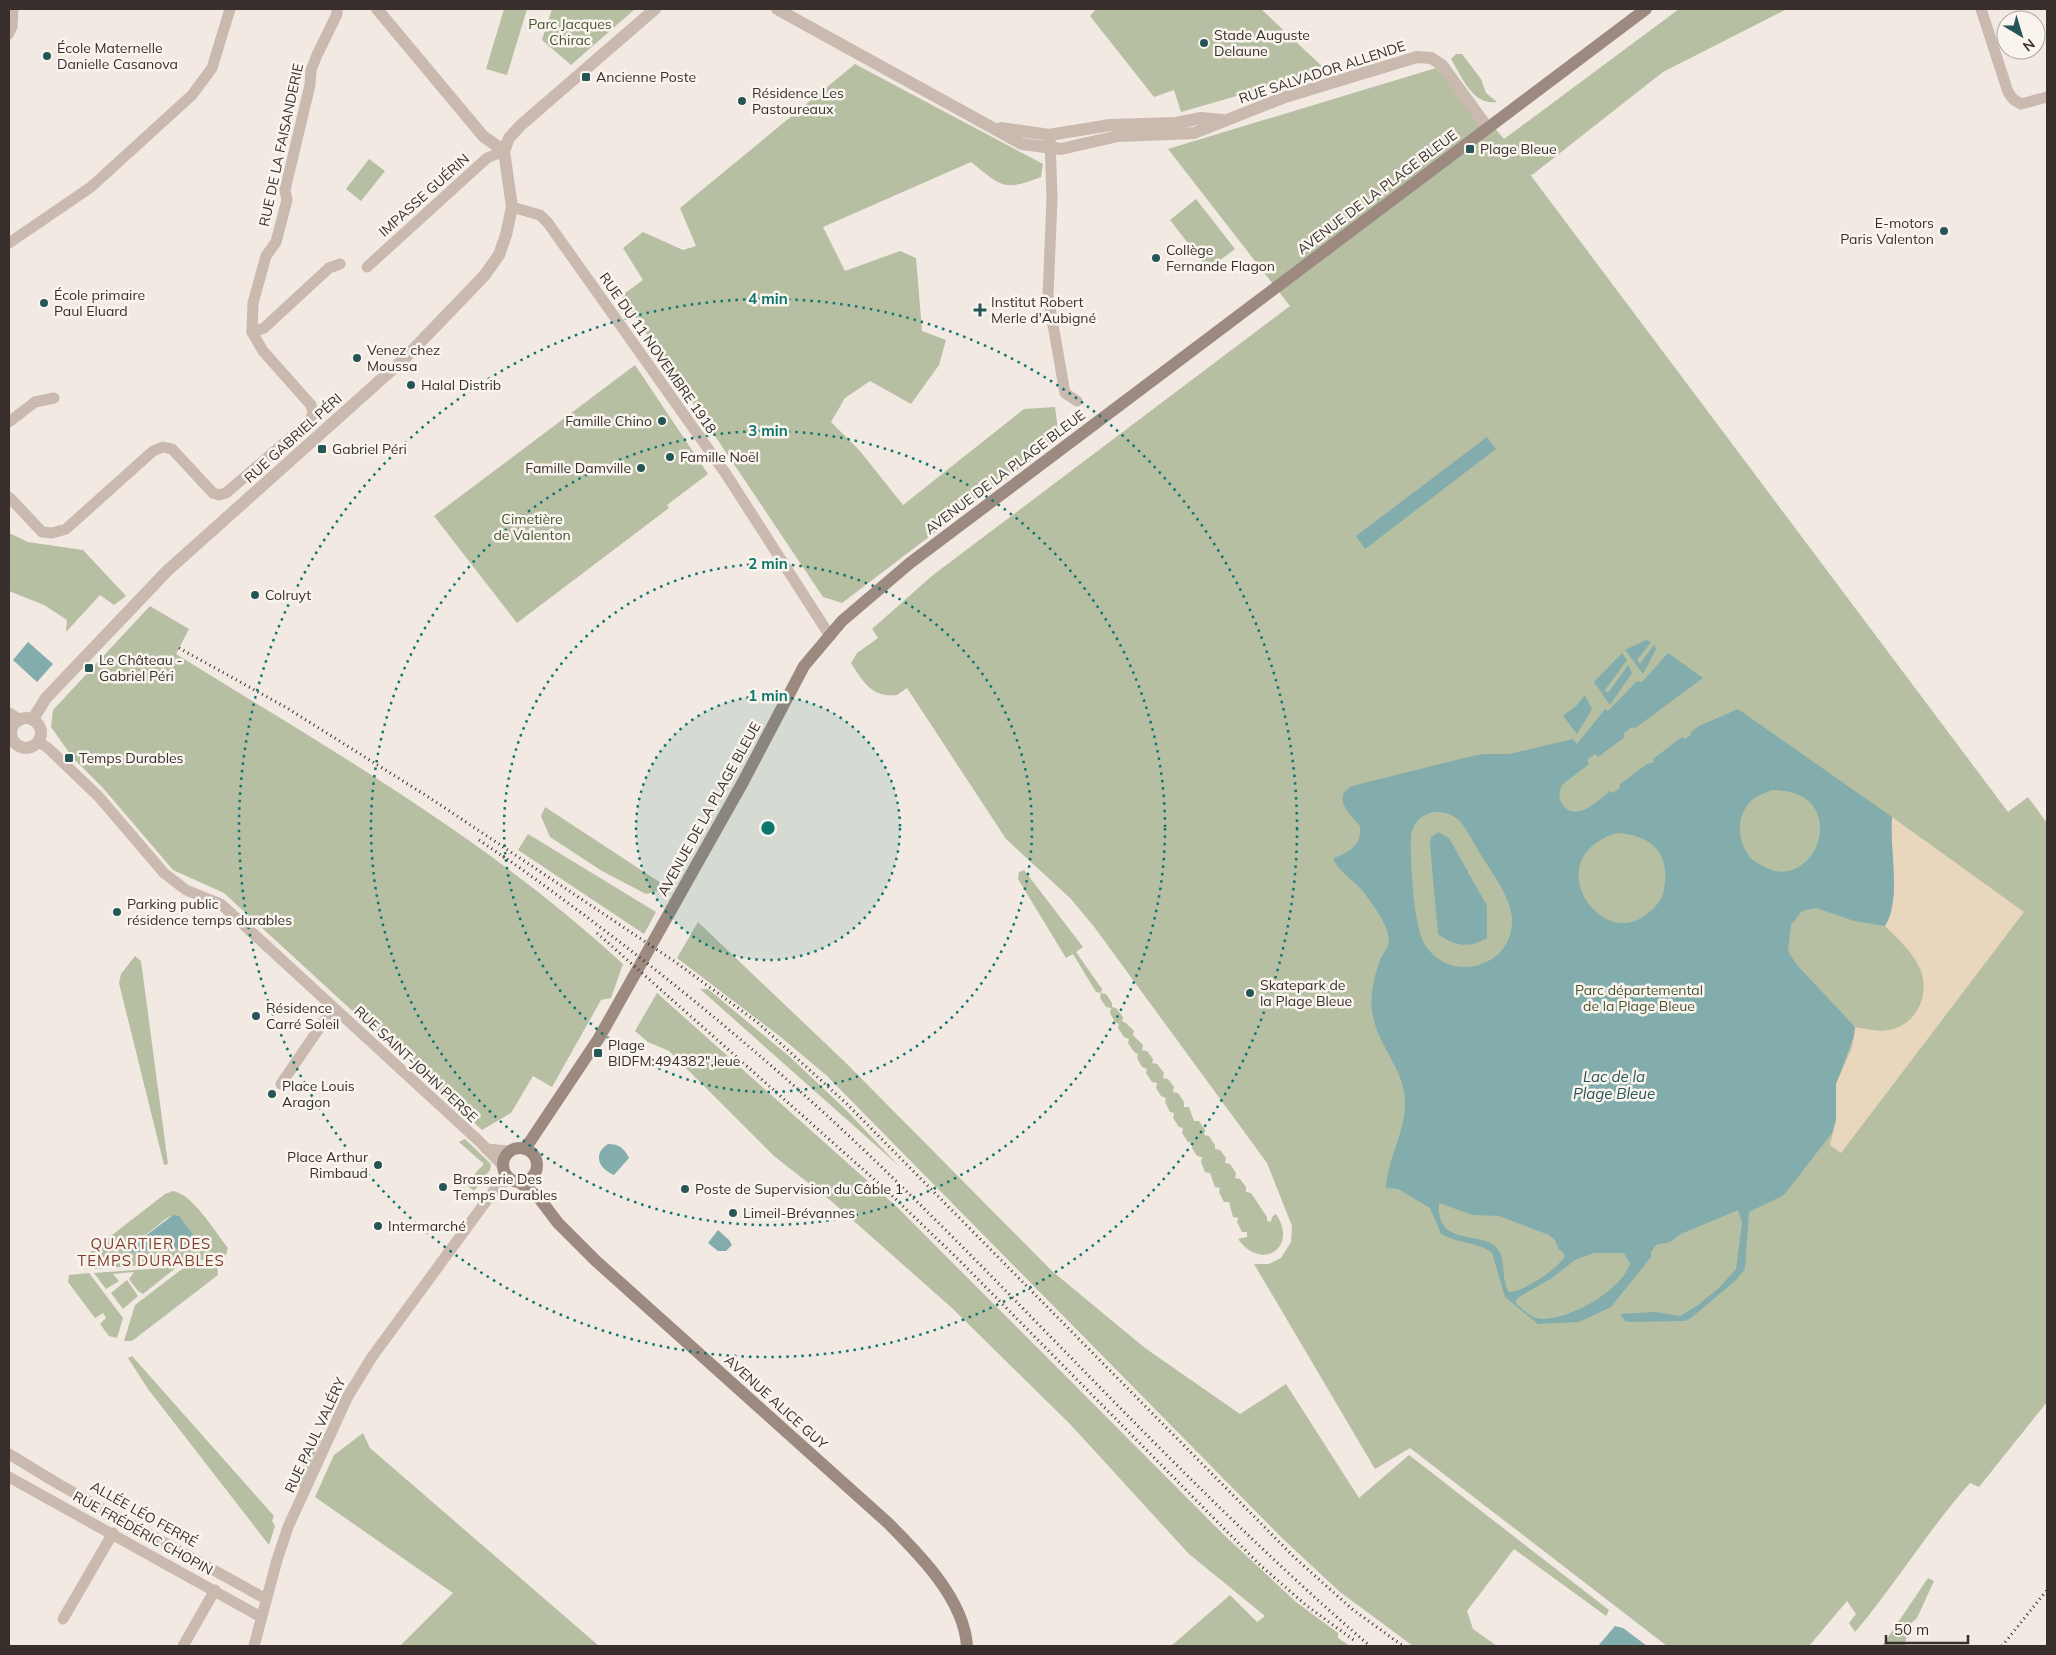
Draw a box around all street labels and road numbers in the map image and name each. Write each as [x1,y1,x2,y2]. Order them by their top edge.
street label: RUE SALVADOR ALLENDE [1237,37,1407,107]
street label: RUE DE LA FAISANDERIE [255,62,307,228]
street label: AVENUE DE LA PLAGE BLEUE [1293,126,1461,258]
street label: IMPASSE GUÉRIN [375,150,473,240]
street label: RUE DU 11 NOVEMBRE 1918 [595,269,721,437]
street label: RUE GABRIEL PÉRI [240,389,346,487]
street label: AVENUE DE LA PLAGE BLEUE [921,406,1089,538]
street label: AVENUE DE LA PLAGE BLEUE [654,719,764,899]
street label: RUE SAINT-JOHN PERSE [350,1002,482,1126]
street label: AVENUE ALICE GUY [721,1351,831,1453]
street label: RUE PAUL VALÉRY [280,1374,350,1495]
street label: ALLÉE LÉO FERRÉ [87,1477,201,1551]
street label: RUE FRÉDÉRIC CHOPIN [70,1487,216,1579]

